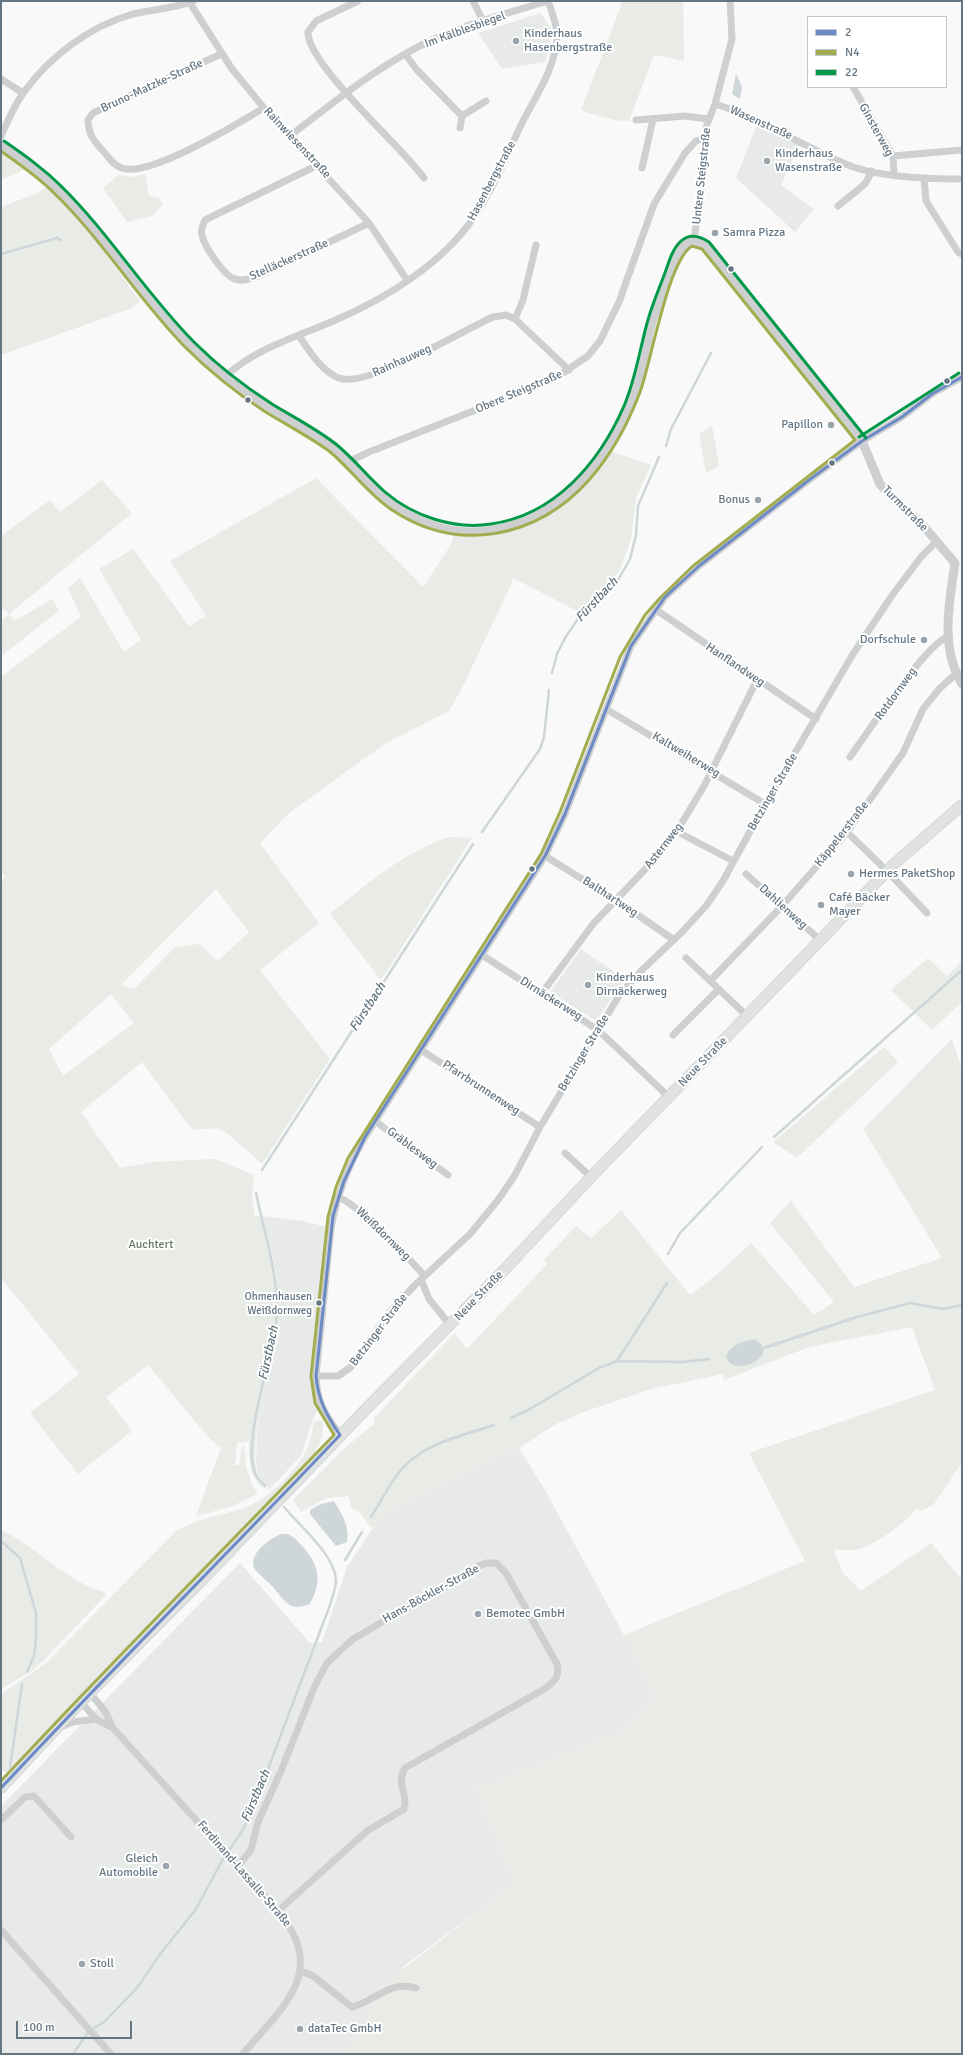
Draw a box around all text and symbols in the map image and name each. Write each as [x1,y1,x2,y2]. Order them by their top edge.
street label: Im Kälblesbiegel [423,9,507,51]
legend [807,16,947,88]
text: 2 [845,25,851,40]
place label: Kinderhaus Hasenbergstraße [524,27,612,55]
marker: Kinderhaus Hasenbergstraße [511,36,521,46]
text: N4 [845,45,860,60]
street label: Bruno-Matzke-Straße [99,56,205,116]
text: 22 [845,65,858,80]
street label: Ginsterweg [856,101,896,159]
street label: Wasenstraße [727,103,795,143]
street label: Rainwiesenstraße [260,104,334,182]
street label: Untere Steigstraße [690,127,714,225]
street label: Hasenbergstraße [465,139,519,223]
place label: Kinderhaus Wasenstraße [775,147,842,175]
marker: Kinderhaus Wasenstraße [762,156,772,166]
place label: Samra Pizza [723,226,785,240]
marker: Samra Pizza [710,228,720,238]
street label: Stelläckerstraße [247,236,331,284]
unlabelled marker [726,264,736,274]
street label: Rainhauweg [370,342,434,380]
street label: Obere Steigstraße [473,367,565,417]
unlabelled marker [942,376,952,386]
unlabelled marker [243,395,253,405]
place label: Papillon [781,418,823,432]
marker: Papillon [826,420,836,430]
unlabelled marker [827,458,837,468]
street label: Turmstraße [879,483,931,535]
place label: Bonus [718,493,750,507]
marker: Bonus [753,495,763,505]
water label: Fürstbach [572,575,622,625]
place label: Dorfschule [860,633,916,647]
marker: Dorfschule [919,635,929,645]
street label: Hanflandweg [703,640,767,690]
street label: Rotdornweg [872,665,920,723]
street label: Kaltweiherweg [649,729,723,781]
street label: Betzinger Straße [745,751,801,833]
street label: Käppelerstraße [812,798,872,870]
street label: Asternweg [642,820,686,872]
unlabelled marker [527,864,537,874]
place label: Hermes PaketShop [859,867,955,881]
marker: Hermes PaketShop [846,869,856,879]
street label: Balthartweg [580,874,640,920]
street label: Dahlienweg [756,882,810,932]
place label: Café Bäcker Mayer [829,891,890,919]
marker: Café Bäcker Mayer [816,900,826,910]
place label: Kinderhaus Dirnäckerweg [596,971,667,999]
street label: Dirnäckerweg [517,974,585,1024]
water label: Fürstbach [346,980,390,1034]
marker: Kinderhaus Dirnäckerweg [583,980,593,990]
street label: Betzinger Straße [555,1012,613,1094]
street label: Neue Straße [676,1034,730,1090]
street label: Pfarrbrunnenweg [440,1058,522,1118]
street label: Gräblesweg [384,1124,440,1172]
street label: Weißdornweg [353,1204,413,1264]
park label: Auchtert [129,1238,173,1252]
street label: Neue Straße [452,1268,506,1324]
place label: Ohmenhausen Weißdornweg [245,1290,312,1316]
street label: Betzinger Straße [347,1291,411,1369]
marker: Ohmenhausen Weißdornweg [314,1298,324,1308]
water label: Fürstbach [256,1324,282,1382]
street label: Hans-Böckler-Straße [380,1562,482,1626]
place label: Bemotec GmbH [486,1607,565,1621]
marker: Bemotec GmbH [473,1609,483,1619]
water label: Fürstbach [238,1768,274,1824]
street label: Ferdinand-Lassalle-Straße [194,1818,294,1930]
place label: Gleich Automobile [99,1852,158,1880]
marker: Gleich Automobile [161,1861,171,1871]
place label: Stoll [90,1957,114,1971]
marker: Stoll [77,1959,87,1969]
scale bar [18,2013,134,2039]
text: 100 m [23,2020,55,2035]
place label: dataTec GmbH [308,2022,382,2036]
marker: dataTec GmbH [295,2024,305,2034]

